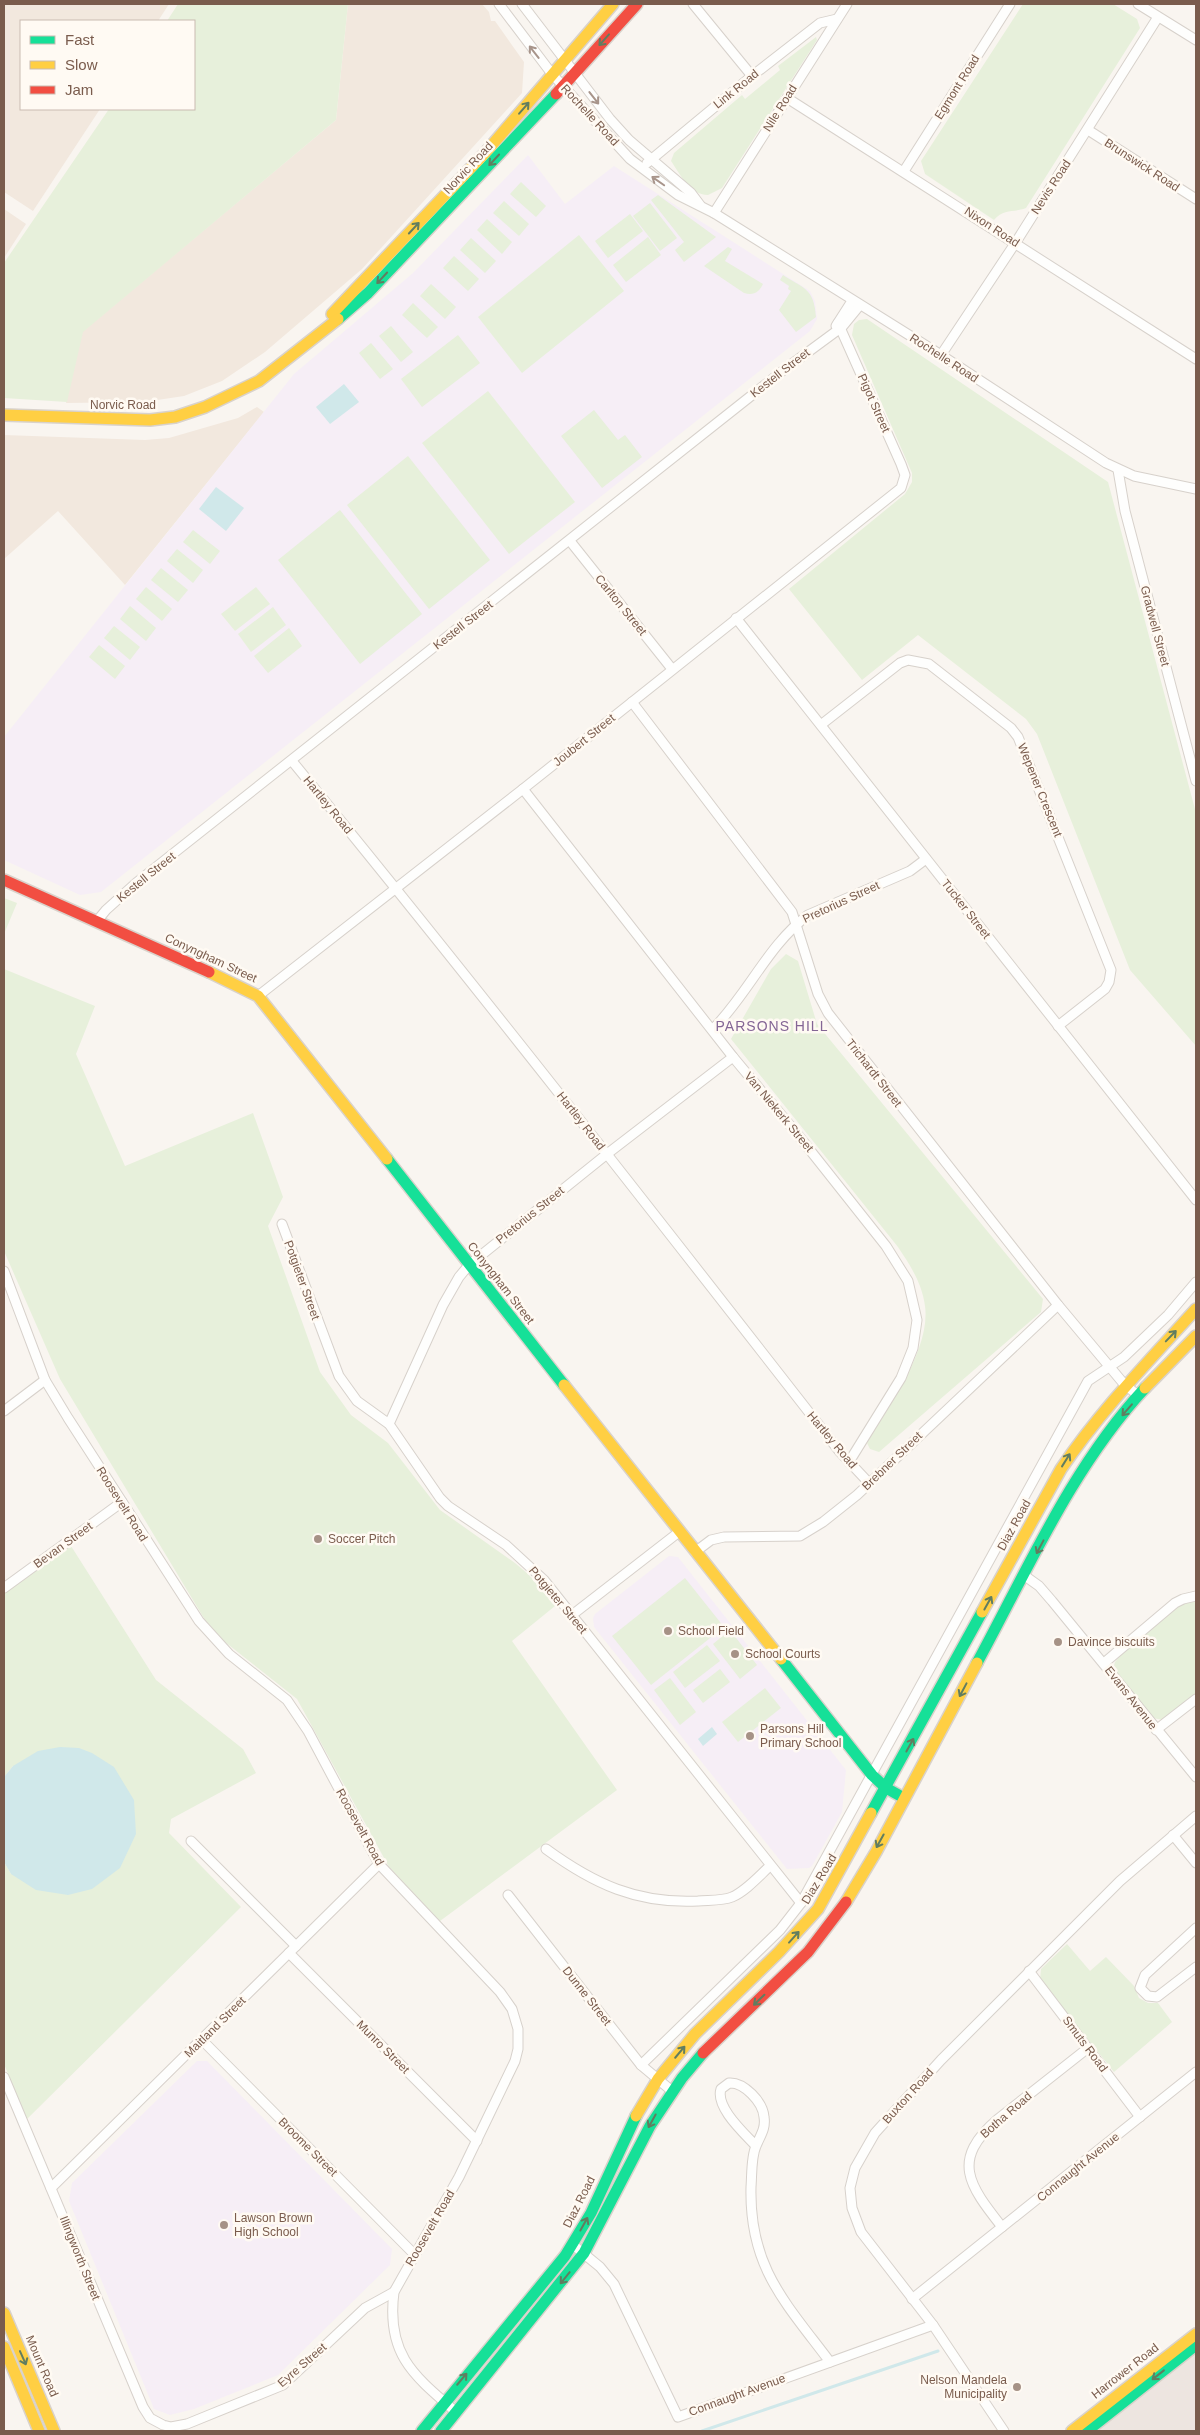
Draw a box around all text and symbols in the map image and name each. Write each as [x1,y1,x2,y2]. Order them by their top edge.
legend [20,20,195,110]
text: Fast [65,31,95,48]
one-way arrow [598,34,610,47]
one-way arrow [529,45,540,58]
street label: Egmont Road [932,52,982,122]
text: Slow [65,56,98,73]
street label: Link Road [711,67,761,111]
text: Jam [65,81,93,98]
street label: Rochelle Road [558,81,622,149]
street label: Nile Road [760,82,800,134]
one-way arrow [589,91,599,105]
one-way arrow [518,102,529,115]
street label: Brunswick Road [1102,136,1182,194]
street label: Norvic Road [440,139,496,197]
one-way arrow [488,153,500,166]
street label: Nevis Road [1028,157,1074,217]
one-way arrow [651,176,665,186]
street label: Nixon Road [962,204,1022,250]
one-way arrow [408,222,420,234]
one-way arrow [376,271,388,284]
street label: Rochelle Road [907,331,981,385]
street label: Kestell Street [748,345,813,400]
street label: Pigot Street [855,372,893,435]
street label: Norvic Road [90,398,156,412]
street label: Carlton Street [592,572,650,639]
street label: Gradwell Street [1138,584,1173,668]
street label: Kestell Street [431,597,496,652]
street label: Joubert Street [550,710,618,769]
street label: Wepener Crescent [1015,741,1065,840]
street label: Hartley Road [301,773,355,837]
street label: Kestell Street [114,849,179,905]
street label: Tucker Street [938,876,994,942]
street label: Pretorius Street [800,878,882,926]
street label: Conyngham Street [163,931,260,986]
district label: PARSONS HILL [716,1018,828,1034]
street label: Trichardt Street [843,1036,905,1110]
street label: Van Niekerk Street [742,1069,817,1155]
street label: Hartley Road [554,1089,608,1153]
street label: Pretorius Street [493,1183,567,1247]
street label: Potgieter Street [281,1238,323,1322]
street label: Conyngham Street [465,1239,538,1327]
one-way arrow [1165,1330,1177,1343]
one-way arrow [1121,1403,1132,1416]
street label: Hartley Road [804,1409,860,1471]
street label: Brebner Street [859,1428,925,1493]
one-way arrow [1061,1453,1071,1467]
street label: Roosevelt Road [93,1464,151,1544]
street label: Diaz Road [994,1497,1034,1553]
street label: Bevan Street [31,1519,96,1571]
place label: Soccer Pitch [328,1532,395,1546]
marker: Soccer Pitch [312,1533,324,1545]
one-way arrow [1035,1539,1044,1554]
street label: Potgieter Street [526,1564,591,1637]
one-way arrow [983,1595,993,1610]
place label: School Field [678,1624,744,1638]
marker: School Field [662,1625,674,1637]
place label: Davince biscuits [1068,1635,1155,1649]
marker: Davince biscuits [1052,1636,1064,1648]
place label: School Courts [745,1647,820,1661]
marker: School Courts [729,1648,741,1660]
street label: Evans Avenue [1102,1664,1160,1733]
one-way arrow [958,1682,967,1697]
place label: Parsons Hill Primary School [760,1722,841,1750]
marker: Parsons Hill Primary School [744,1730,756,1742]
one-way arrow [905,1738,915,1753]
street label: Roosevelt Road [333,1786,387,1868]
one-way arrow [875,1833,885,1847]
street label: Diaz Road [799,1851,839,1907]
one-way arrow [788,1930,800,1943]
street label: Dunne Street [560,1964,615,2029]
street label: Maitland Street [182,1993,249,2060]
one-way arrow [753,1994,766,2006]
street label: Smuts Road [1060,2013,1110,2075]
street label: Munro Street [354,2018,413,2077]
one-way arrow [674,2046,685,2059]
street label: Buxton Road [880,2066,936,2126]
street label: Botha Road [977,2089,1035,2141]
one-way arrow [647,2113,657,2128]
street label: Broome Street [276,2115,341,2180]
street label: Connaught Avenue [1034,2129,1122,2204]
street label: Diaz Road [560,2174,598,2230]
street label: Roosevelt Road [403,2188,457,2268]
place label: Lawson Brown High School [234,2211,313,2239]
street label: Illingworth Street [57,2214,103,2303]
one-way arrow [580,2217,589,2232]
marker: Lawson Brown High School [218,2219,230,2231]
one-way arrow [560,2271,571,2284]
street label: Mount Road [23,2333,61,2399]
street label: Eyre Street [275,2340,330,2390]
street label: Harrower Road [1089,2340,1161,2402]
one-way arrow [20,2350,29,2365]
one-way arrow [1152,2370,1165,2381]
street label: Connaught Avenue [687,2371,788,2419]
one-way arrow [457,2373,468,2386]
place label: Nelson Mandela Municipality [920,2373,1007,2401]
marker: Nelson Mandela Municipality [1011,2381,1023,2393]

